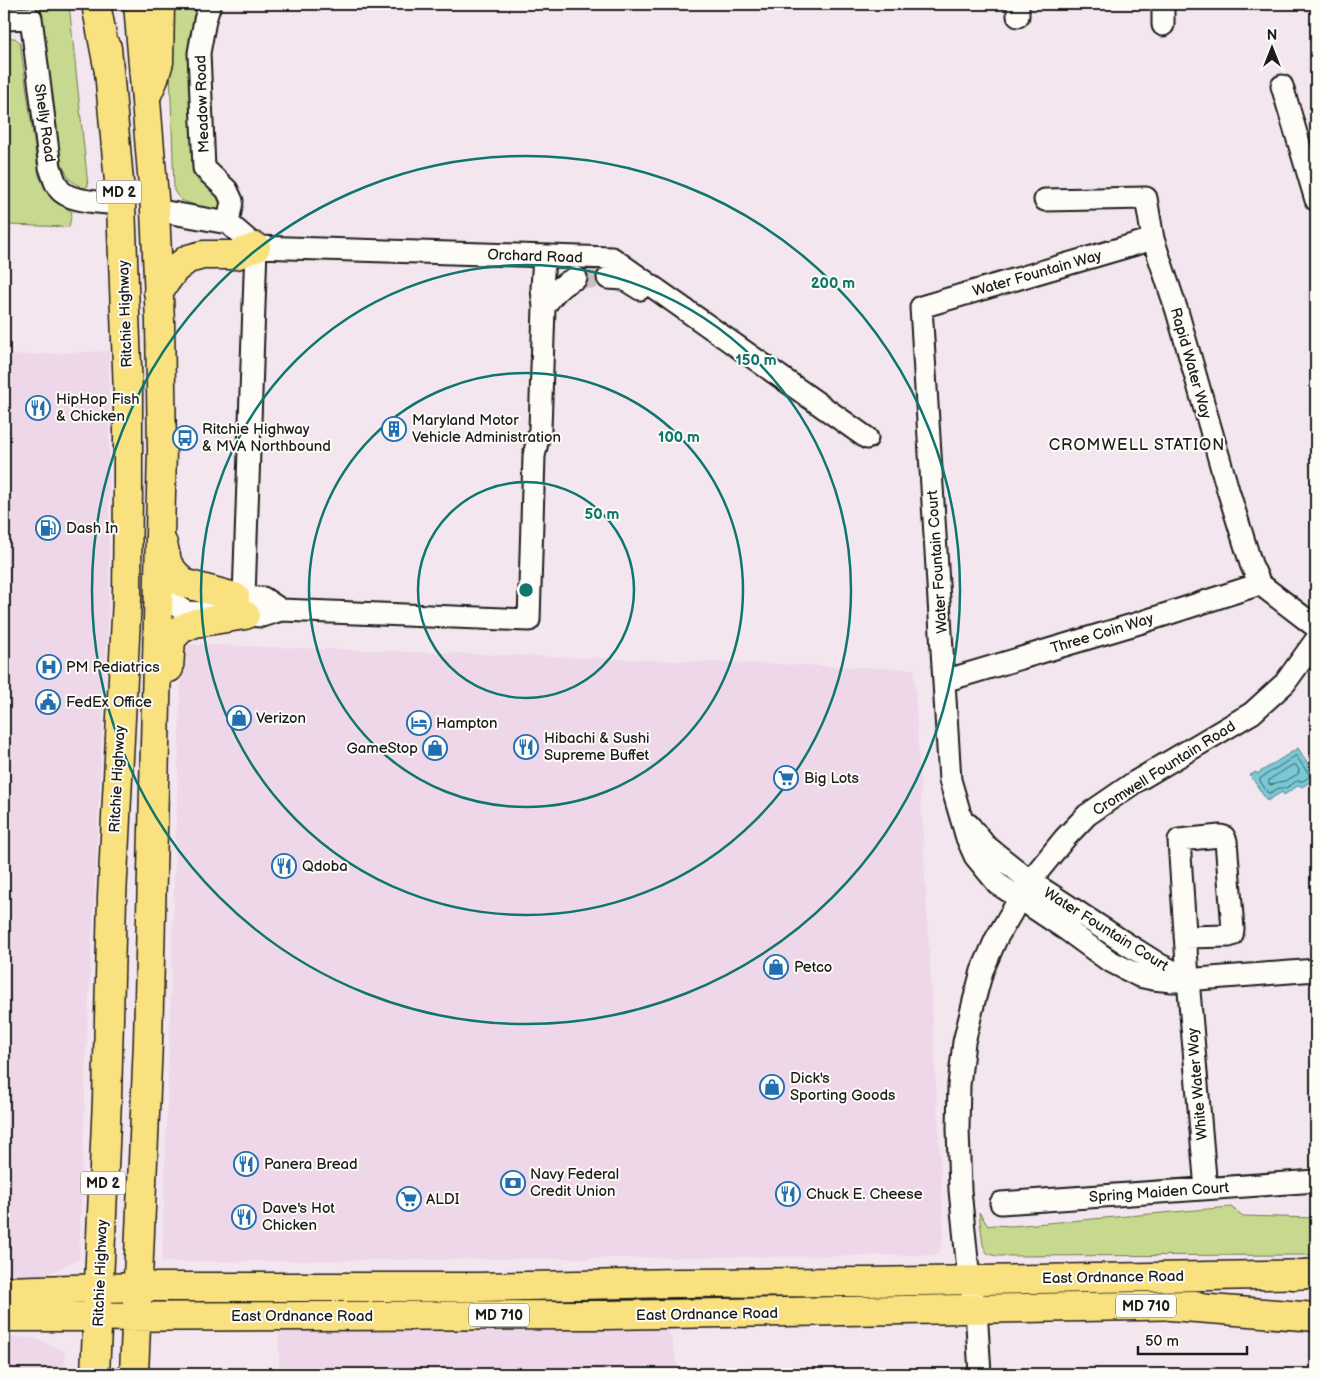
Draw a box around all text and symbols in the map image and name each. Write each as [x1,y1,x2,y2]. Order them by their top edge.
north arrow [1248,22,1298,72]
text: N [1267,27,1277,44]
street label: Meadow Road [191,55,214,153]
street label: Shelly Road [30,83,59,164]
road number: MD 2 [96,180,142,203]
street label: Orchard Road [487,245,583,268]
street label: Water Fountain Way [970,246,1104,301]
street label: Ritchie Highway [114,260,137,368]
text: 200 m [811,274,855,293]
street label: Rapid Water Way [1166,305,1216,421]
text: 150 m [735,351,777,370]
place label: HipHop Fish & Chicken [56,390,140,426]
restaurant icon: HipHop Fish & Chicken [25,395,51,421]
place label: Maryland Motor Vehicle Administration [412,411,561,447]
building icon: Maryland Motor Vehicle Administration [381,416,407,442]
place label: Ritchie Highway & MVA Northbound [202,420,331,456]
bus stop icon: Ritchie Highway & MVA Northbound [172,425,198,451]
text: 100 m [658,428,700,447]
district label: CROMWELL STATION [1049,436,1225,455]
street label: Water Fountain Court [923,489,952,634]
text: 50 m [585,505,620,524]
fuel station icon: Dash In [35,515,61,541]
place label: Dash In [66,519,118,538]
centre of rings [517,581,535,599]
street label: Three Coin Way [1048,609,1156,658]
hospital icon: PM Pediatrics [36,654,62,680]
place label: PM Pediatrics [66,658,160,677]
public building icon: FedEx Office [35,689,61,715]
place label: FedEx Office [66,693,152,712]
shop icon: Verizon [226,705,252,731]
place label: Verizon [256,709,306,728]
hotel icon: Hampton [406,710,432,736]
place label: Hampton [436,714,498,733]
street label: Cromwell Fountain Road [1089,717,1239,820]
street label: Ritchie Highway [105,725,130,833]
place label: Hibachi & Sushi Supreme Buffet [544,729,650,765]
restaurant icon: Hibachi & Sushi Supreme Buffet [513,734,539,760]
shop icon: GameStop [422,735,448,761]
place label: GameStop [347,739,418,758]
supermarket icon: Big Lots [773,765,799,791]
place label: Big Lots [804,769,859,788]
restaurant icon: Qdoba [271,853,297,879]
place label: Qdoba [302,857,348,876]
street label: Water Fountain Court [1040,883,1172,976]
shop icon: Petco [763,954,789,980]
place label: Petco [794,958,832,977]
street label: White Water Way [1183,1027,1212,1141]
place label: Dick's Sporting Goods [790,1069,896,1105]
shop icon: Dick's Sporting Goods [759,1074,785,1100]
restaurant icon: Panera Bread [233,1151,259,1177]
place label: Panera Bread [264,1155,358,1174]
place label: Navy Federal Credit Union [530,1165,619,1201]
bank icon: Navy Federal Credit Union [500,1170,526,1196]
road number: MD 2 [80,1172,126,1194]
street label: Spring Maiden Court [1088,1178,1230,1207]
restaurant icon: Chuck E. Cheese [775,1181,801,1207]
place label: Chuck E. Cheese [806,1185,923,1204]
supermarket icon: ALDI [396,1186,422,1212]
place label: ALDI [426,1190,460,1209]
place label: Dave's Hot Chicken [262,1199,335,1235]
restaurant icon: Dave's Hot Chicken [231,1204,257,1230]
street label: Ritchie Highway [89,1219,112,1327]
street label: East Ordnance Road [1042,1267,1184,1288]
road number: MD 710 [1116,1294,1176,1318]
road number: MD 710 [469,1304,529,1326]
street label: East Ordnance Road [636,1304,778,1325]
street label: East Ordnance Road [231,1307,373,1326]
scale bar [1138,1323,1246,1355]
text: 50 m [1145,1332,1179,1351]

